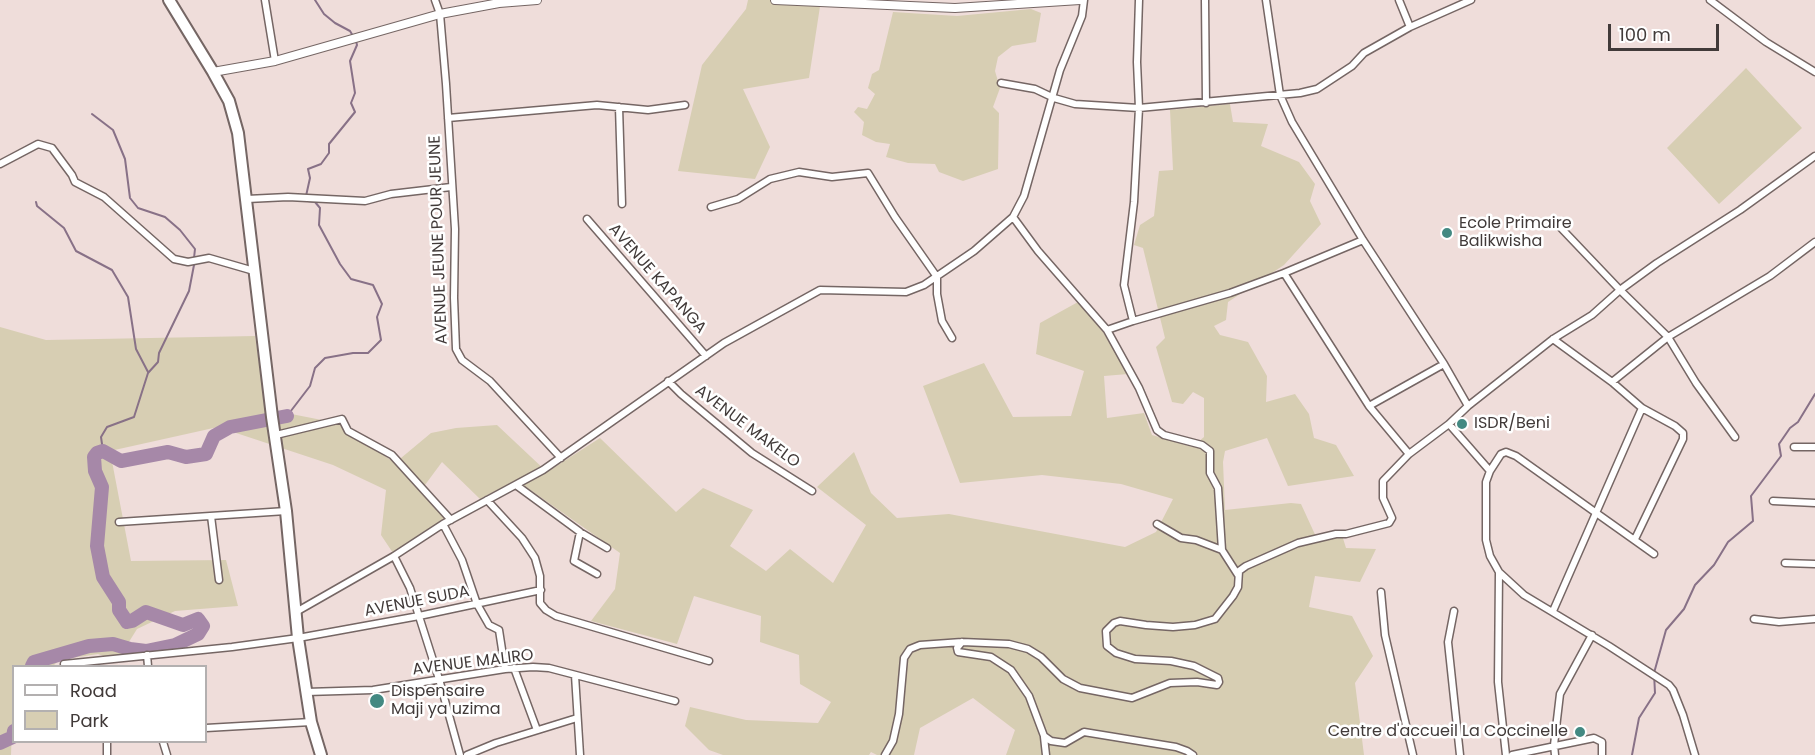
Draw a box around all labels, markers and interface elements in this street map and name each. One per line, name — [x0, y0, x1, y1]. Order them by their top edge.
scale bar — [1611, 12, 1722, 50]
text: 100 m — [1619, 22, 1671, 47]
street label: AVENUE JEUNE POUR JEUNE — [426, 135, 452, 345]
place label: Ecole Primaire Balikwisha — [1459, 214, 1572, 252]
street label: AVENUE KAPANGA — [604, 220, 710, 338]
marker: Ecole Primaire Balikwisha — [1440, 226, 1454, 240]
street label: AVENUE MAKELO — [691, 381, 803, 473]
place label: ISDR/Beni — [1474, 414, 1550, 434]
marker: ISDR/Beni — [1455, 417, 1469, 431]
street label: AVENUE SUDA — [363, 582, 471, 622]
street label: AVENUE MALIRO — [411, 646, 535, 680]
legend — [12, 665, 207, 743]
text: Road — [70, 678, 117, 703]
place label: Dispensaire Maji ya uzima — [391, 682, 501, 720]
marker: Dispensaire Maji ya uzima — [368, 692, 386, 710]
text: Park — [70, 708, 109, 733]
place label: Centre d'accueil La Coccinelle — [1328, 722, 1568, 742]
marker: Centre d'accueil La Coccinelle — [1573, 725, 1587, 739]

